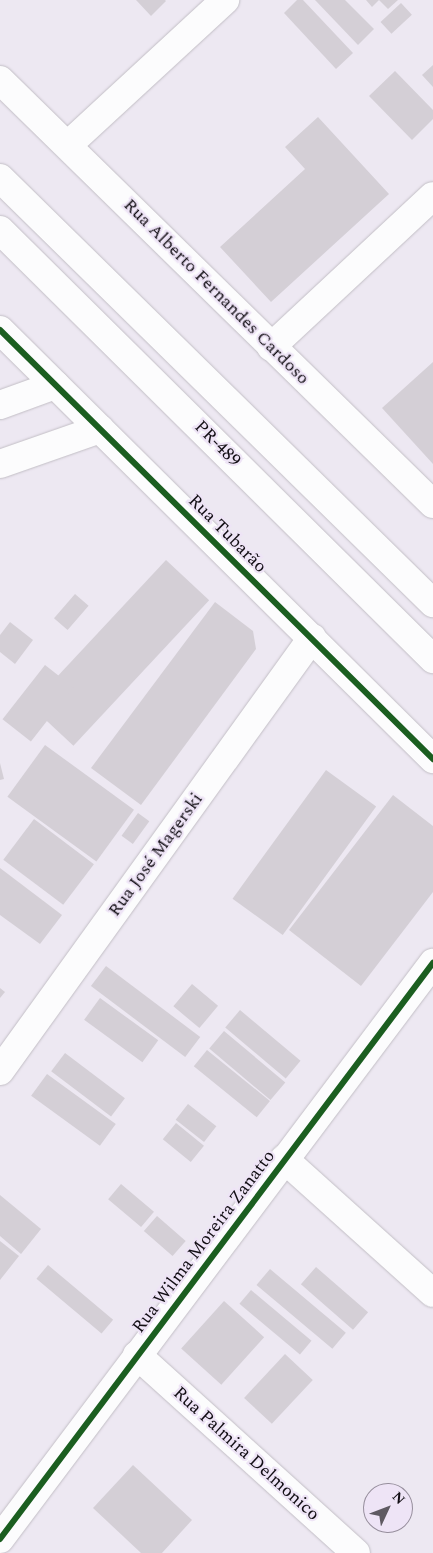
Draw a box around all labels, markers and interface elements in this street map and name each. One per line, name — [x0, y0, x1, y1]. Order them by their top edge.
street label: Rua Alberto Fernandes Cardoso — [119, 195, 313, 389]
street label: PR-489 — [189, 416, 245, 472]
street label: Rua Tubarão — [183, 490, 271, 578]
street label: Rua José Magerski — [104, 789, 208, 921]
street label: Rua Wilma Moreira Zanatto — [128, 1146, 280, 1338]
street label: Rua Palmira Delmonico — [168, 1383, 324, 1525]
north arrow — [363, 1483, 413, 1533]
text: N — [387, 1487, 410, 1509]

